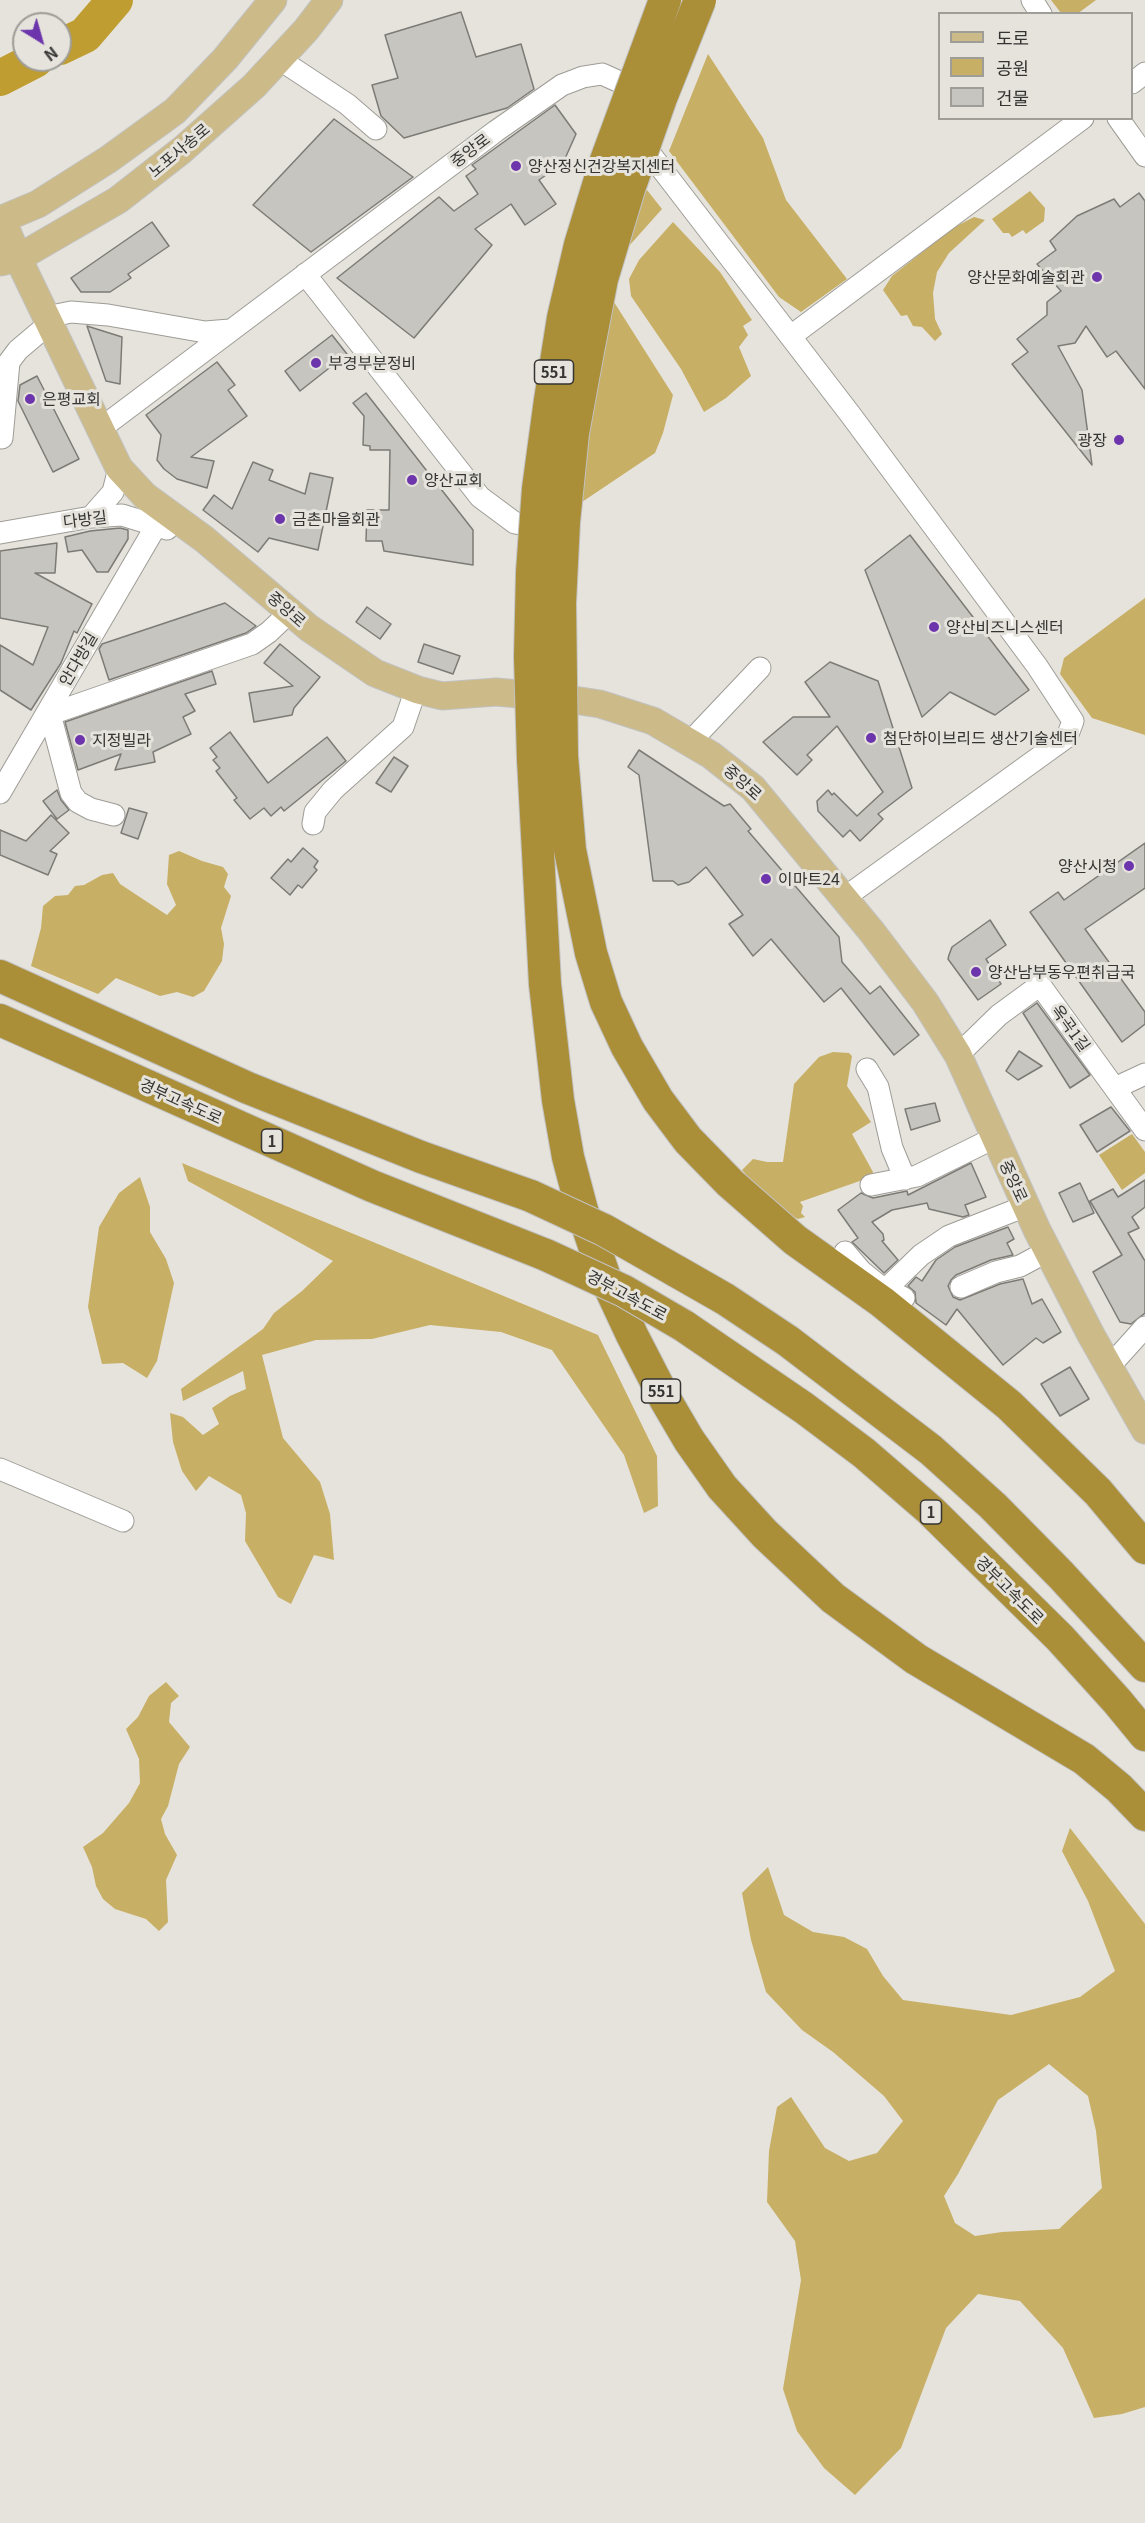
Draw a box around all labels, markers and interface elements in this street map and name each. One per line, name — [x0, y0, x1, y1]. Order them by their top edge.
north arrow — [12, 12, 72, 72]
legend — [938, 12, 1133, 120]
text: 도로 — [996, 24, 1029, 50]
text: N — [40, 42, 64, 68]
text: 공원 — [996, 54, 1029, 80]
text: 건물 — [996, 84, 1029, 110]
street label: 노포사송로 — [145, 119, 213, 181]
street label: 중앙로 — [447, 129, 493, 171]
place label: 양산정신건강복지센터 — [528, 156, 675, 176]
marker: 양산정신건강복지센터 — [509, 159, 523, 173]
place label: 양산문화예술회관 — [967, 267, 1085, 287]
marker: 양산문화예술회관 — [1090, 270, 1104, 284]
place label: 부경부분정비 — [328, 353, 416, 373]
marker: 부경부분정비 — [309, 356, 323, 370]
road number: 551 — [534, 360, 574, 384]
place label: 은평교회 — [42, 389, 101, 409]
marker: 은평교회 — [23, 392, 37, 406]
place label: 광장 — [1078, 430, 1107, 450]
marker: 광장 — [1112, 433, 1126, 447]
place label: 양산교회 — [424, 470, 483, 490]
marker: 양산교회 — [405, 473, 419, 487]
street label: 다방길 — [62, 507, 108, 531]
place label: 금촌마을회관 — [292, 509, 380, 529]
marker: 금촌마을회관 — [273, 512, 287, 526]
street label: 중앙로 — [264, 587, 310, 631]
place label: 양산비즈니스센터 — [946, 617, 1064, 637]
marker: 양산비즈니스센터 — [927, 620, 941, 634]
street label: 안다방길 — [55, 629, 101, 689]
place label: 첨단하이브리드 생산기술센터 — [883, 728, 1078, 748]
place label: 지정빌라 — [92, 730, 151, 750]
marker: 첨단하이브리드 생산기술센터 — [864, 731, 878, 745]
marker: 지정빌라 — [73, 733, 87, 747]
street label: 중앙로 — [720, 760, 766, 804]
place label: 양산시청 — [1058, 856, 1117, 876]
marker: 양산시청 — [1122, 859, 1136, 873]
place label: 이마트24 — [778, 869, 840, 889]
marker: 이마트24 — [759, 872, 773, 886]
place label: 양산남부동우편취급국 — [988, 962, 1135, 982]
marker: 양산남부동우편취급국 — [969, 965, 983, 979]
street label: 옥곡1길 — [1048, 1001, 1094, 1055]
street label: 경부고속도로 — [137, 1074, 225, 1128]
road number: 1 — [262, 1129, 282, 1153]
street label: 중앙로 — [996, 1157, 1032, 1205]
street label: 경부고속도로 — [584, 1266, 670, 1324]
road number: 551 — [642, 1379, 680, 1403]
road number: 1 — [920, 1500, 942, 1524]
street label: 경부고속도로 — [972, 1552, 1048, 1628]

